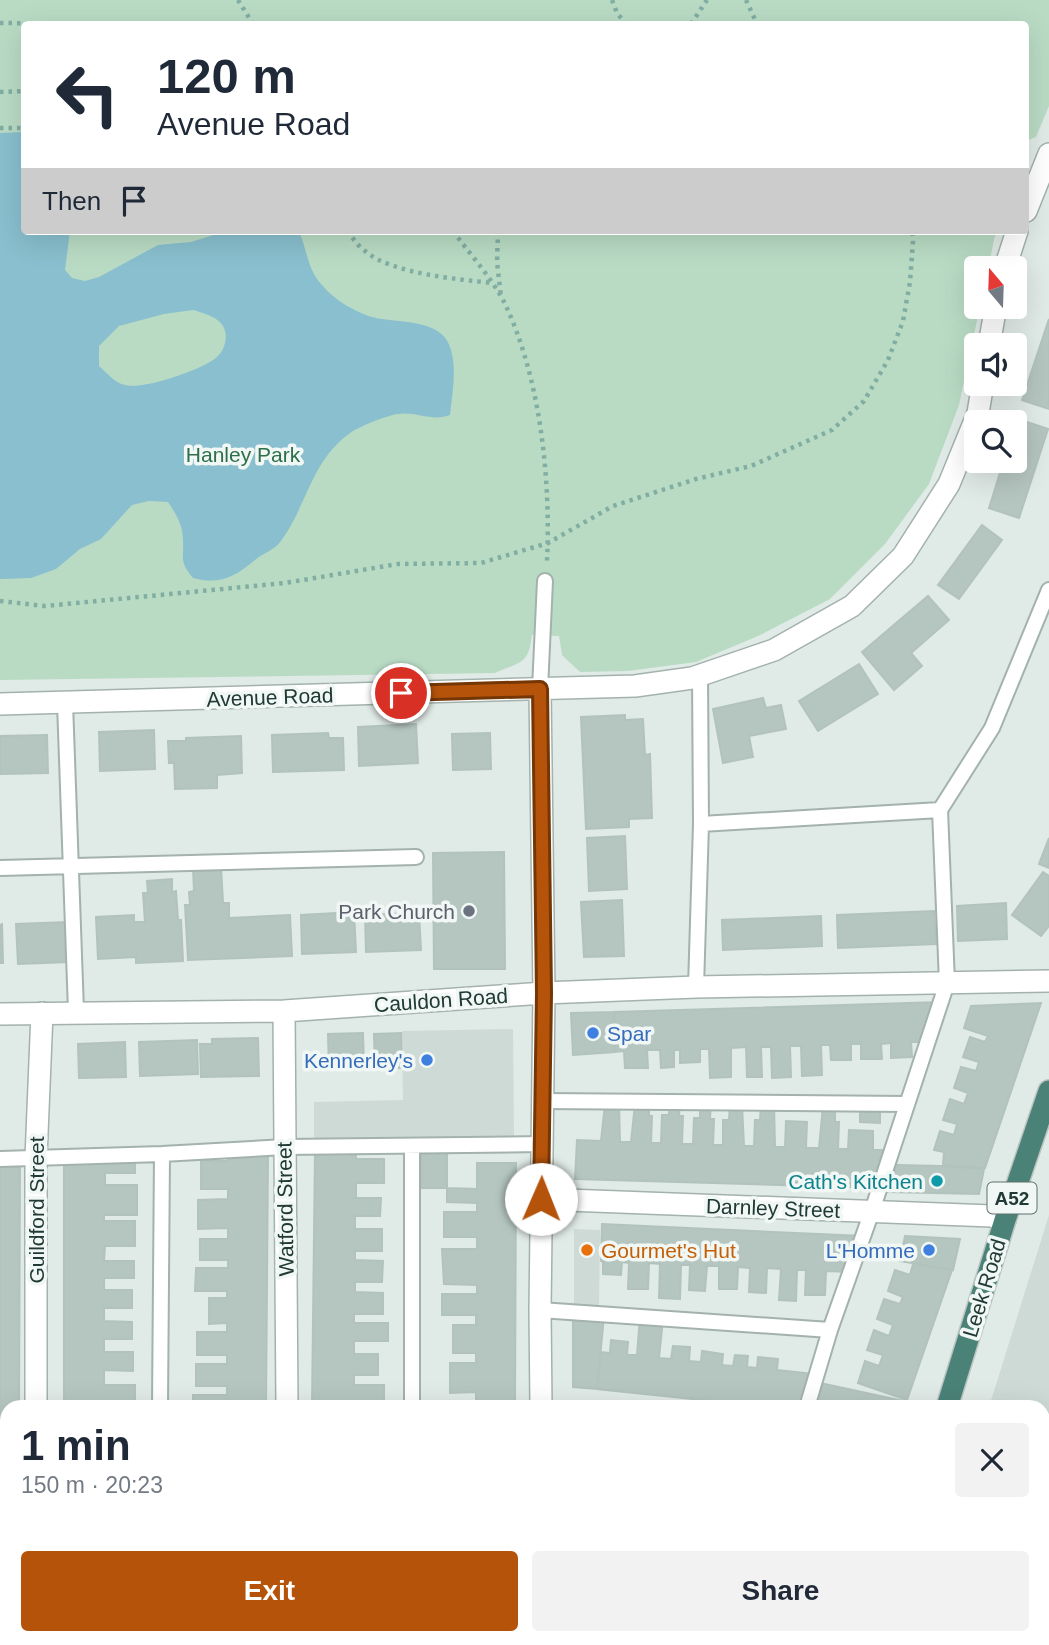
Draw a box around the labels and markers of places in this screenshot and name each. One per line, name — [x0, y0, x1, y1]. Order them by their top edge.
pin — [371, 663, 431, 723]
place label: Park Church — [338, 900, 455, 923]
marker: Park Church — [461, 903, 477, 919]
place label: Spar — [607, 1022, 651, 1045]
marker: Spar — [585, 1025, 601, 1041]
place label: Kennerley's — [304, 1049, 413, 1072]
marker: Kennerley's — [419, 1052, 435, 1068]
place label: Cath's Kitchen — [788, 1170, 923, 1193]
marker: Cath's Kitchen — [929, 1173, 945, 1189]
place label: Gourmet's Hut — [601, 1239, 736, 1262]
place label: L'Homme — [826, 1239, 915, 1262]
marker: Gourmet's Hut — [579, 1242, 595, 1258]
marker: L'Homme — [921, 1242, 937, 1258]

